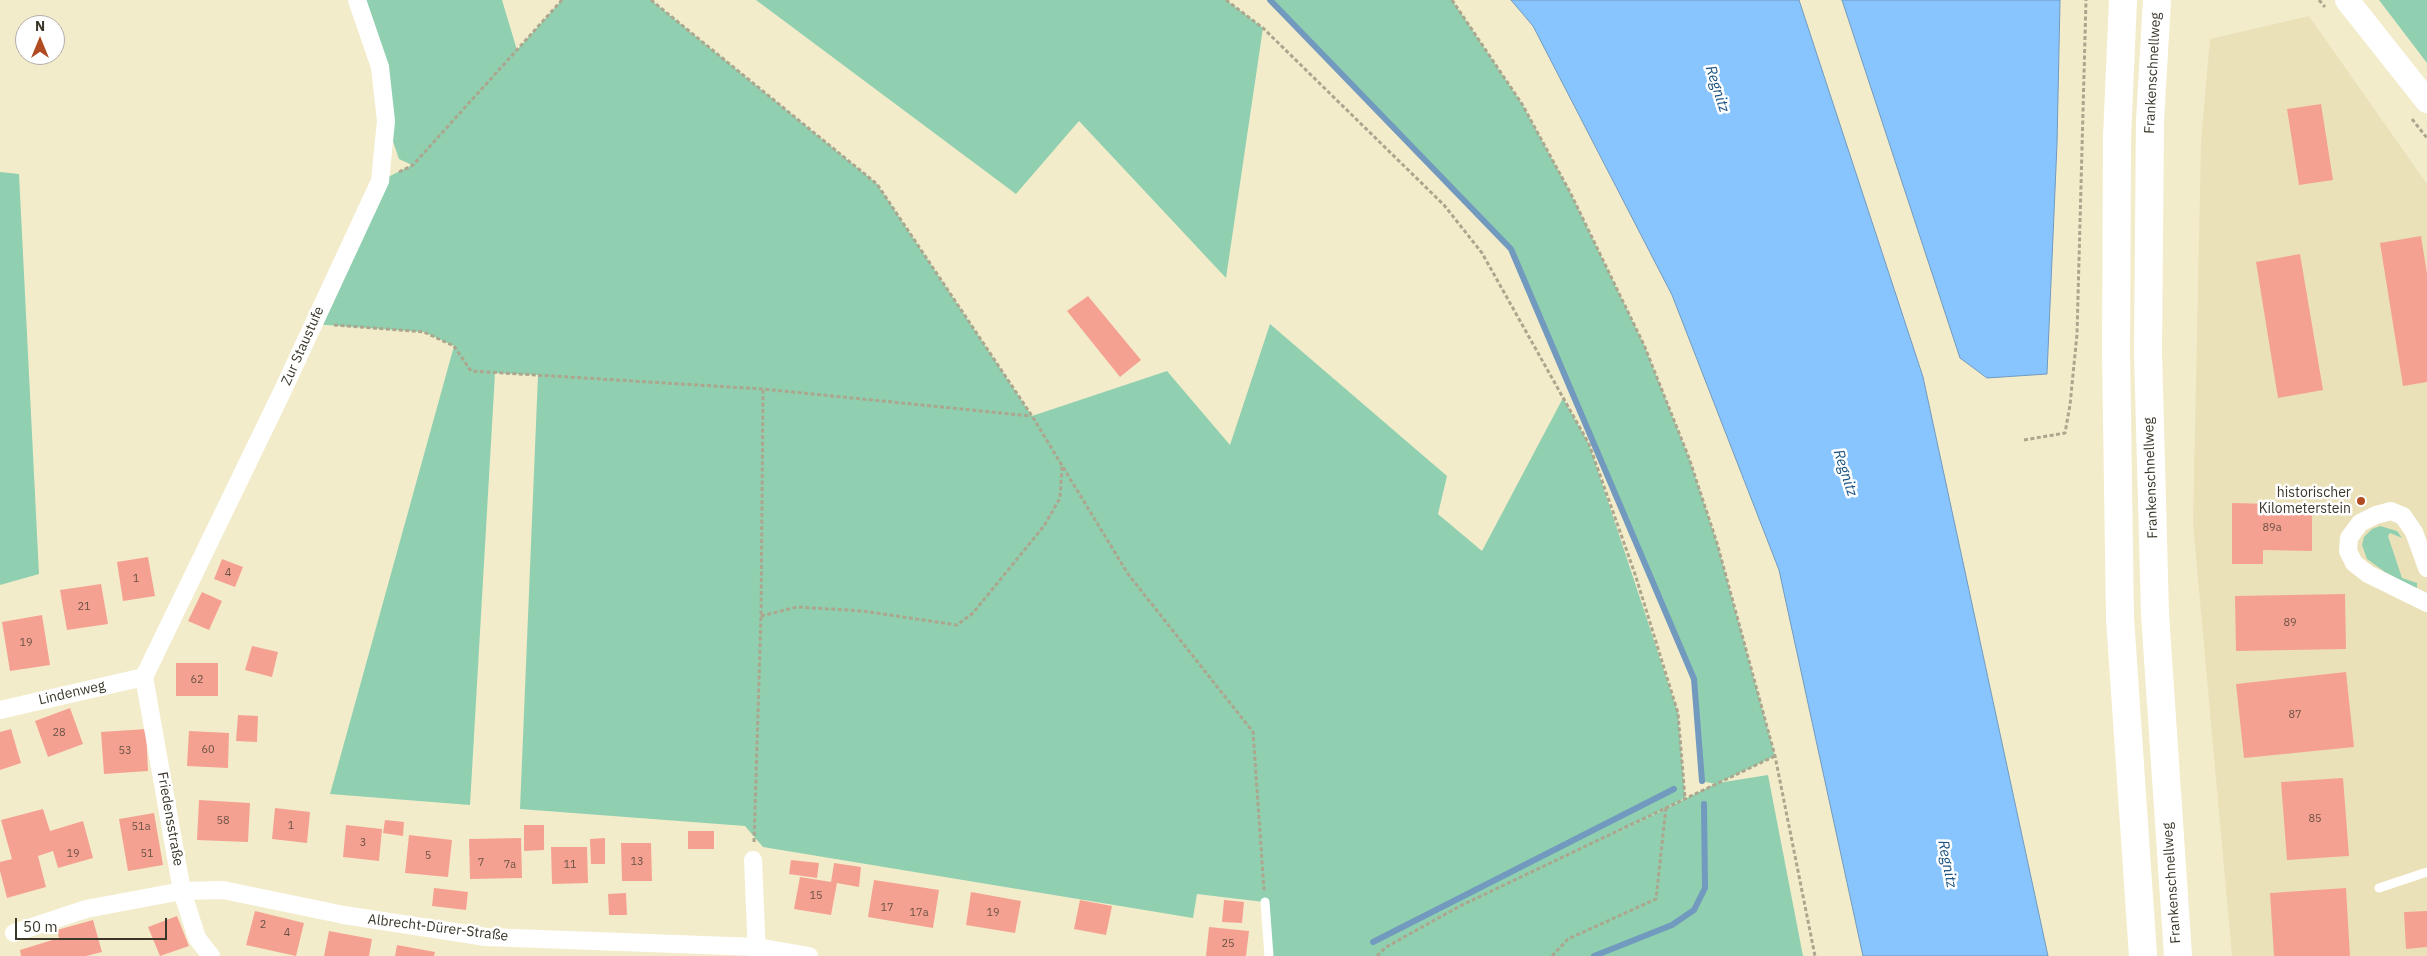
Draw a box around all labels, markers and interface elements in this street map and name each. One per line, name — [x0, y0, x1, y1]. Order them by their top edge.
street label: Frankenschnellweg — [2141, 12, 2165, 134]
north arrow — [15, 15, 65, 65]
text: N — [35, 17, 45, 35]
water label: Regnitz — [1701, 63, 1733, 115]
street label: Zur Staustufe — [278, 304, 328, 388]
street label: Frankenschnellweg — [2140, 417, 2162, 539]
water label: Regnitz — [1829, 447, 1861, 499]
place label: historischer Kilometerstein — [2259, 485, 2351, 518]
marker: historischer Kilometerstein — [2355, 495, 2367, 507]
house number: 89a — [2262, 521, 2282, 535]
house number: 4 — [225, 566, 231, 580]
house number: 1 — [133, 572, 139, 586]
house number: 21 — [77, 600, 91, 614]
house number: 89 — [2283, 616, 2297, 630]
house number: 19 — [19, 636, 33, 650]
house number: 62 — [190, 673, 204, 687]
street label: Lindenweg — [37, 677, 107, 709]
house number: 87 — [2288, 708, 2302, 722]
house number: 28 — [52, 726, 66, 740]
house number: 60 — [201, 743, 215, 757]
house number: 53 — [118, 744, 132, 758]
street label: Friedensstraße — [153, 771, 187, 867]
house number: 85 — [2308, 812, 2322, 826]
house number: 58 — [216, 814, 230, 828]
house number: 1 — [288, 819, 294, 833]
house number: 51a — [131, 820, 151, 834]
street label: Frankenschnellweg — [2159, 822, 2185, 944]
house number: 3 — [360, 836, 366, 850]
water label: Regnitz — [1934, 839, 1960, 889]
house number: 19 — [66, 847, 80, 861]
house number: 51 — [140, 847, 154, 861]
house number: 5 — [425, 849, 431, 863]
house number: 13 — [630, 855, 644, 869]
house number: 7 — [478, 856, 484, 870]
house number: 7a — [504, 858, 516, 872]
house number: 11 — [563, 858, 577, 872]
house number: 15 — [809, 889, 823, 903]
house number: 17 — [880, 901, 894, 915]
house number: 17a — [909, 906, 929, 920]
house number: 19 — [986, 906, 1000, 920]
scale bar — [18, 908, 170, 940]
street label: Albrecht-Dürer-Straße — [367, 911, 509, 945]
text: 50 m — [23, 917, 58, 936]
house number: 2 — [260, 918, 266, 932]
house number: 4 — [284, 926, 290, 940]
house number: 25 — [1221, 937, 1235, 951]

